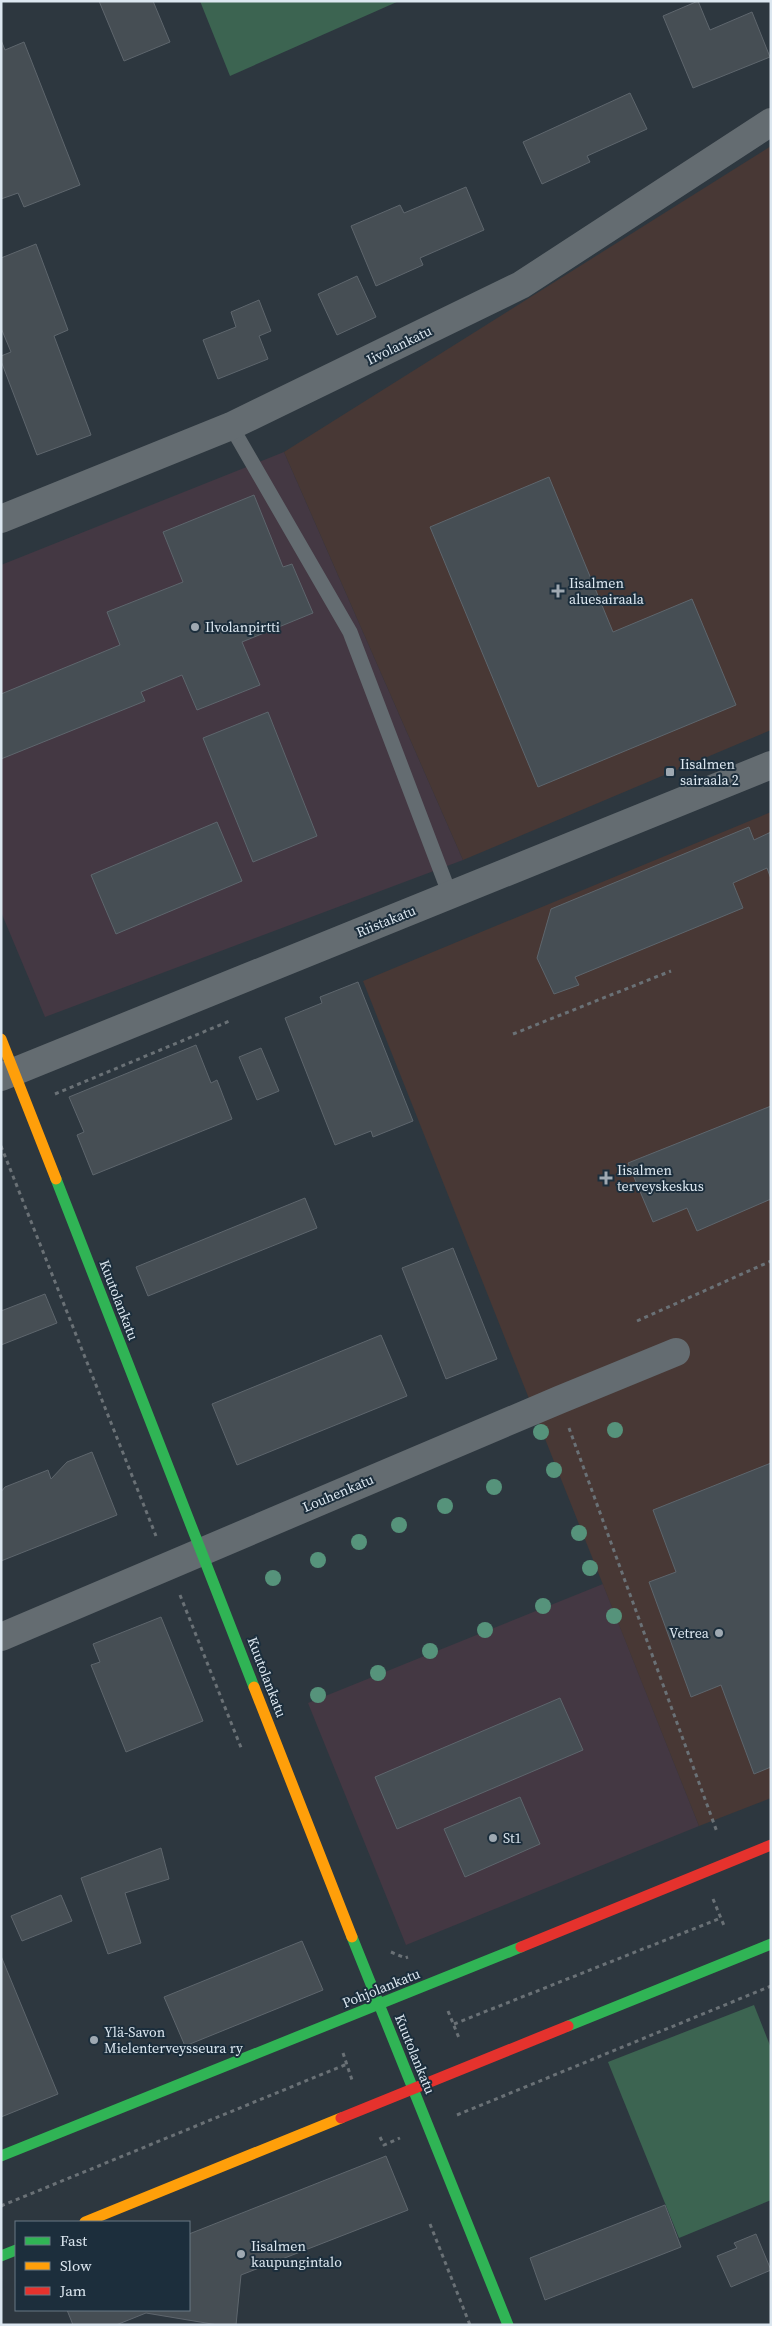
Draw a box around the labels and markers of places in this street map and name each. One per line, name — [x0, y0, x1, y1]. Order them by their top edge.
place label: Iisalmen aluesairaala — [569, 573, 645, 609]
marker: Iisalmen aluesairaala — [551, 584, 565, 598]
place label: Ilvolanpirtti — [205, 617, 280, 637]
marker: Ilvolanpirtti — [189, 621, 201, 633]
place label: Iisalmen sairaala 2 — [680, 754, 739, 790]
marker: Iisalmen sairaala 2 — [664, 766, 676, 778]
place label: Iisalmen terveyskeskus — [617, 1160, 704, 1196]
marker: Iisalmen terveyskeskus — [599, 1171, 613, 1185]
place label: Vetrea — [669, 1623, 710, 1643]
marker: Vetrea — [713, 1627, 725, 1639]
place label: St1 — [503, 1828, 522, 1848]
marker: St1 — [487, 1832, 499, 1844]
place label: Ylä-Savon Mielenterveysseura ry — [104, 2022, 244, 2058]
marker: Ylä-Savon Mielenterveysseura ry — [88, 2034, 100, 2046]
place label: Iisalmen kaupungintalo — [251, 2236, 342, 2272]
marker: Iisalmen kaupungintalo — [235, 2248, 247, 2260]

